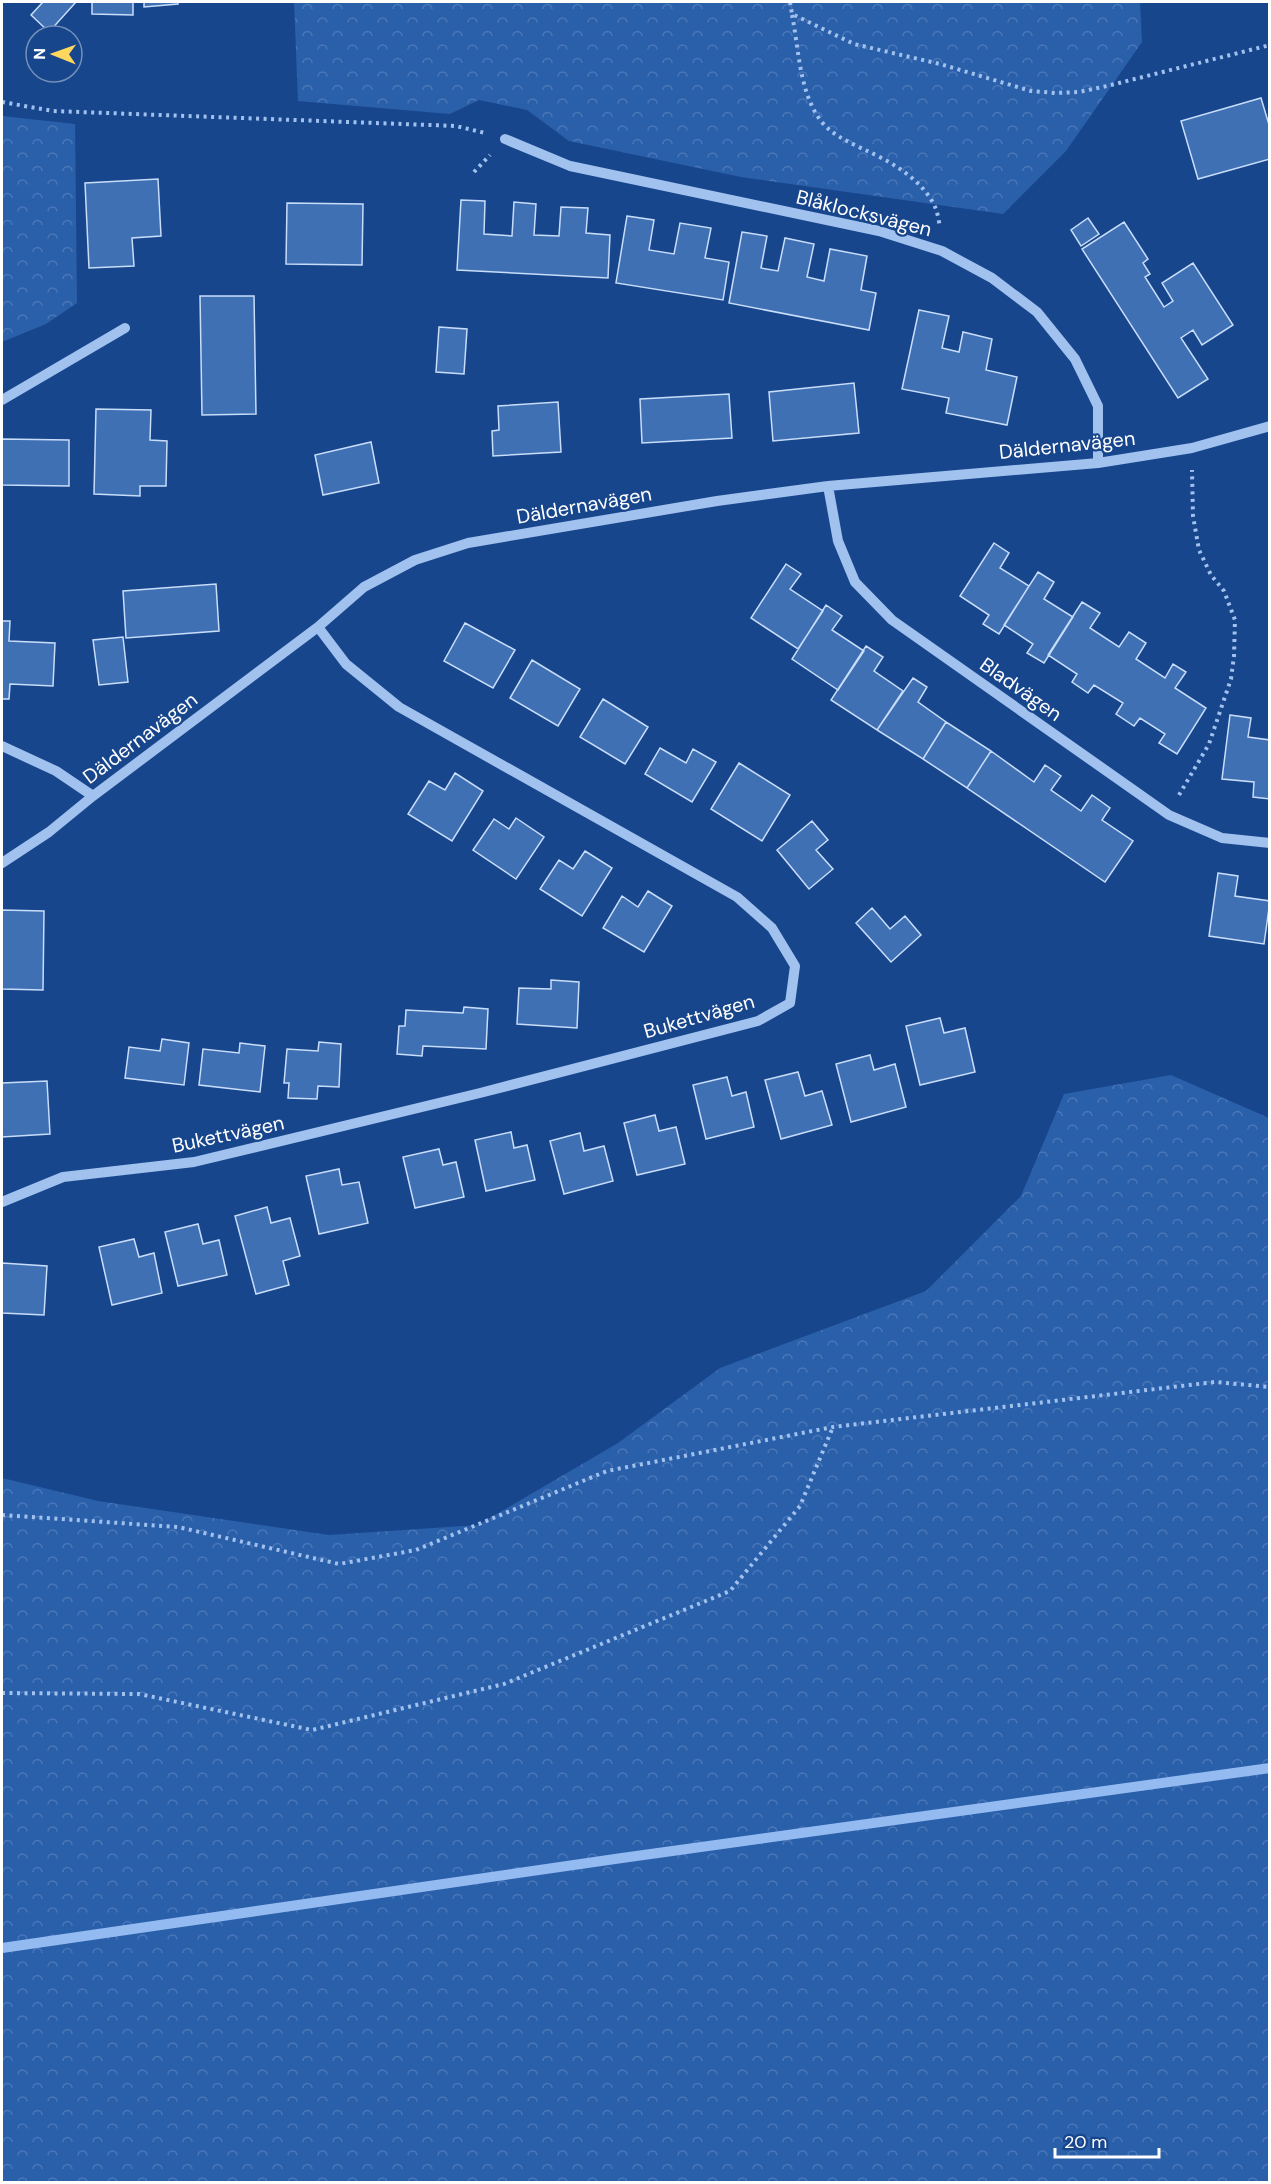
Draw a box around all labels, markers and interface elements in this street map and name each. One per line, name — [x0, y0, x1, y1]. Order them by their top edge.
north arrow — [24, 24, 84, 84]
text: N — [29, 48, 50, 60]
street label: Blåklocksvägen — [794, 184, 934, 242]
street label: Däldernavägen — [998, 425, 1136, 465]
street label: Däldernavägen — [514, 480, 654, 530]
street label: Bladvägen — [975, 651, 1067, 727]
street label: Däldernavägen — [78, 686, 202, 790]
street label: Bukettvägen — [641, 988, 757, 1044]
street label: Bukettvägen — [169, 1109, 287, 1159]
scale bar — [1055, 2121, 1158, 2159]
text: 20 m — [1064, 2130, 1107, 2154]

